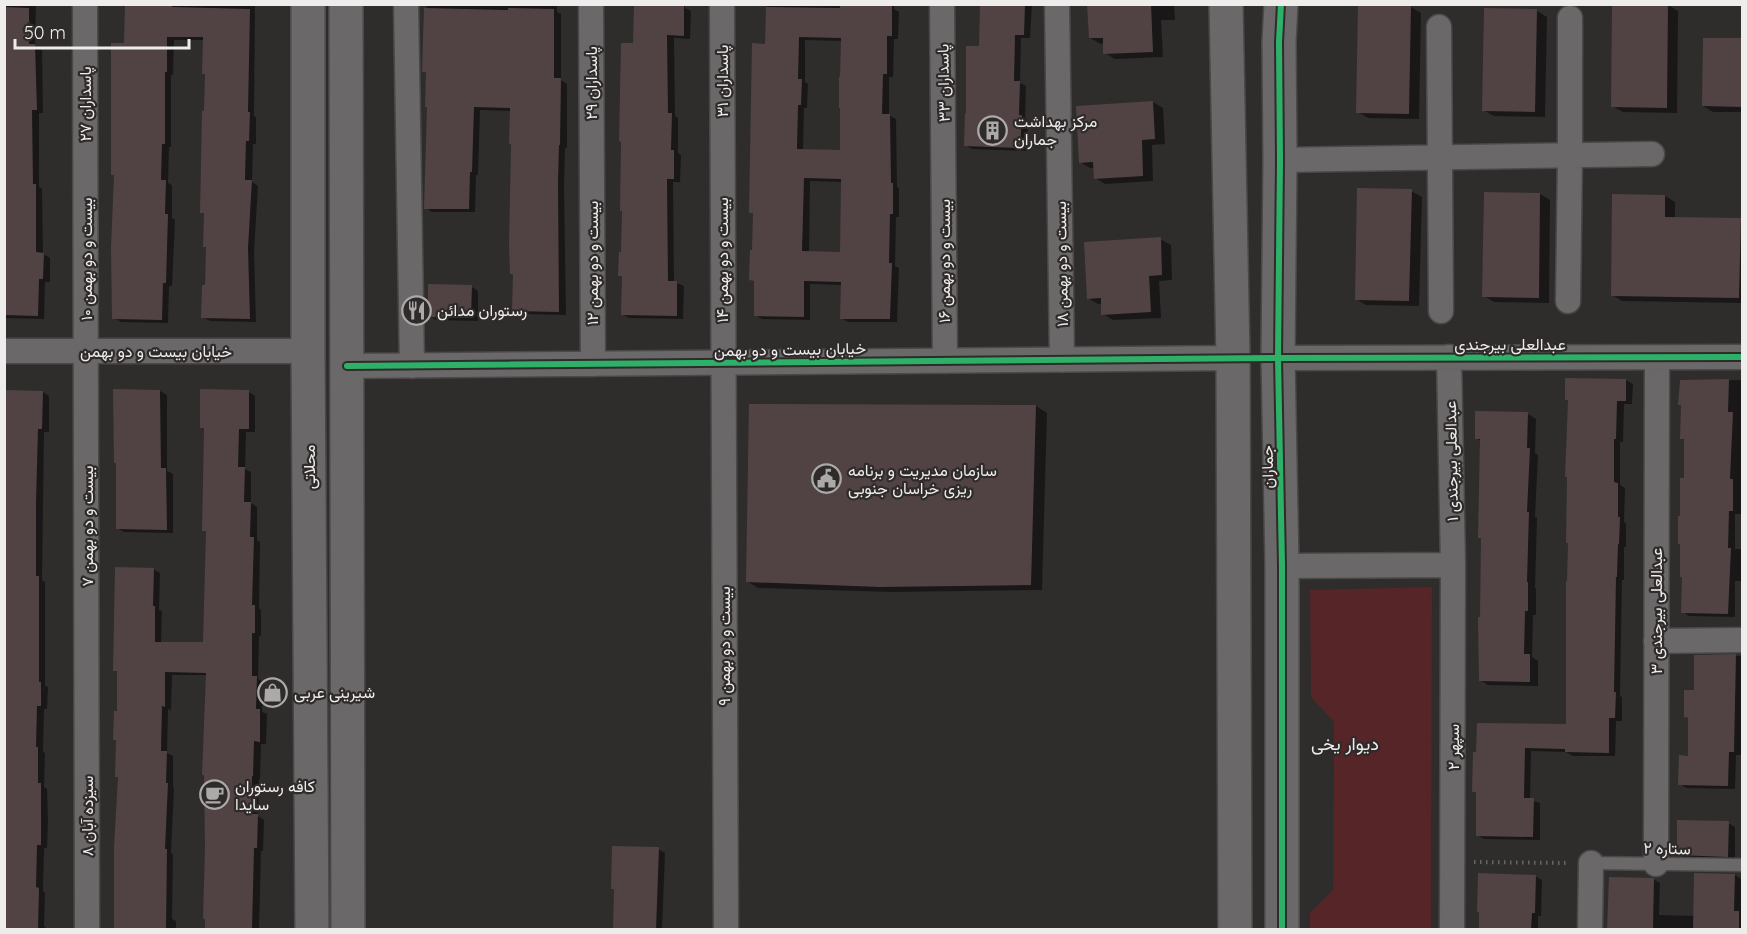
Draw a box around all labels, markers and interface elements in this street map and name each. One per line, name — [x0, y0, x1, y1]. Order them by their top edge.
scale bar — [15, 12, 189, 50]
text: 50 m — [24, 21, 66, 44]
street label: پاسداران ۳۳ — [932, 44, 956, 122]
street label: پاسداران ۳۱ — [712, 45, 734, 117]
street label: پاسداران ۲۹ — [581, 46, 603, 120]
street label: پاسداران ۲۷ — [75, 66, 97, 142]
place label: مرکز بهداشت جماران — [1014, 111, 1097, 150]
building icon: مرکز بهداشت جماران — [977, 114, 1009, 146]
street label: بیست و دو بهمن ۱۰ — [76, 197, 97, 321]
street label: بیست و دو بهمن ۱۴ — [712, 197, 733, 323]
street label: بیست و دو بهمن ۱۶ — [934, 199, 955, 323]
street label: بیست و دو بهمن ۱۲ — [582, 201, 603, 325]
street label: بیست و دو بهمن ۱۸ — [1050, 201, 1073, 327]
restaurant icon: رستوران مدائن — [400, 294, 432, 326]
place label: رستوران مدائن — [437, 300, 527, 321]
street label: عبدالعلی بیرجندی — [1454, 334, 1566, 355]
street label: خیابان بیست و دو بهمن — [714, 338, 867, 361]
street label: خیابان بیست و دو بهمن — [80, 341, 232, 362]
street label: عبدالعلی بیرجندی ۱ — [1440, 401, 1463, 521]
street label: محلاتی — [299, 445, 320, 489]
street label: جماران — [1257, 445, 1278, 489]
place label: سازمان مدیریت و برنامه ریزی خراسان جنوبی — [848, 460, 997, 499]
public building icon: سازمان مدیریت و برنامه ریزی خراسان جنوبی — [811, 463, 843, 495]
street label: بیست و دو بهمن ۷ — [77, 465, 98, 587]
street label: عبدالعلی بیرجندی ۳ — [1646, 548, 1667, 674]
street label: بیست و دو بهمن ۹ — [714, 586, 735, 706]
shop icon: شیرینی عربی — [257, 676, 289, 708]
place label: شیرینی عربی — [294, 682, 375, 703]
street label: سپهر ۲ — [1443, 724, 1465, 770]
district label: دیوار یخی — [1311, 732, 1379, 755]
street label: سیزده آبان ۸ — [77, 776, 98, 856]
place label: کافه رستوران سایدا — [235, 776, 315, 814]
cafe icon: کافه رستوران سایدا — [198, 779, 230, 811]
street label: ستاره ۲ — [1643, 838, 1691, 859]

